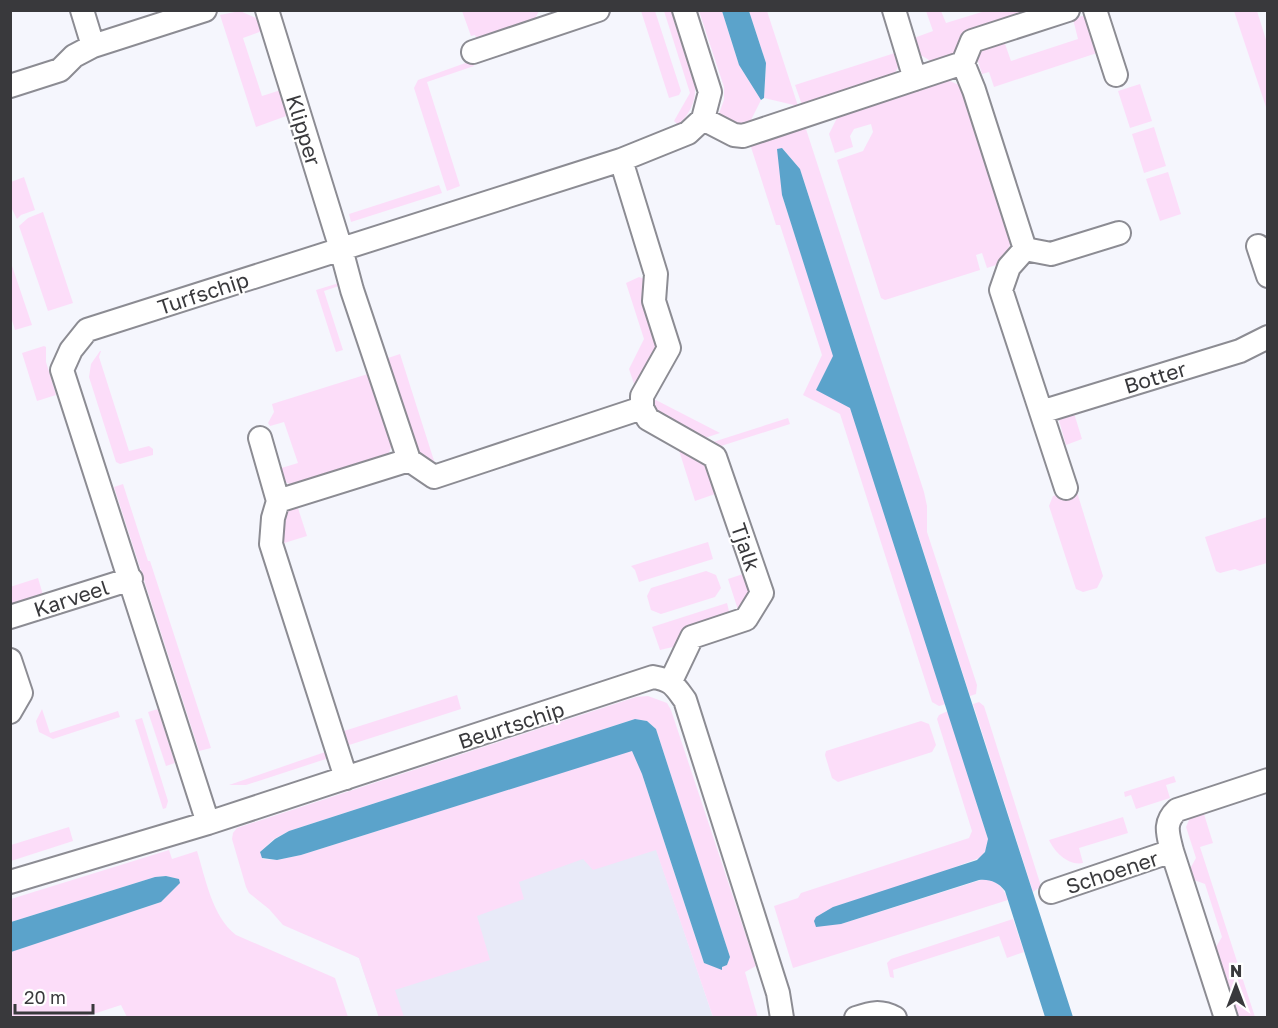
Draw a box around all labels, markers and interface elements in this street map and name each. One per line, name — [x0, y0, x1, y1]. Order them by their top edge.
street label: Klipper — [281, 91, 327, 169]
street label: Turfschip — [154, 266, 252, 320]
street label: Botter — [1121, 355, 1189, 399]
street label: Tjalk — [726, 520, 766, 575]
street label: Karveel — [30, 574, 112, 622]
street label: Beurtschip — [455, 696, 567, 754]
street label: Schoener — [1062, 845, 1162, 899]
north arrow — [1206, 956, 1266, 1016]
text: N — [1230, 961, 1242, 981]
scale bar — [15, 977, 93, 1015]
text: 20 m — [24, 986, 66, 1008]

